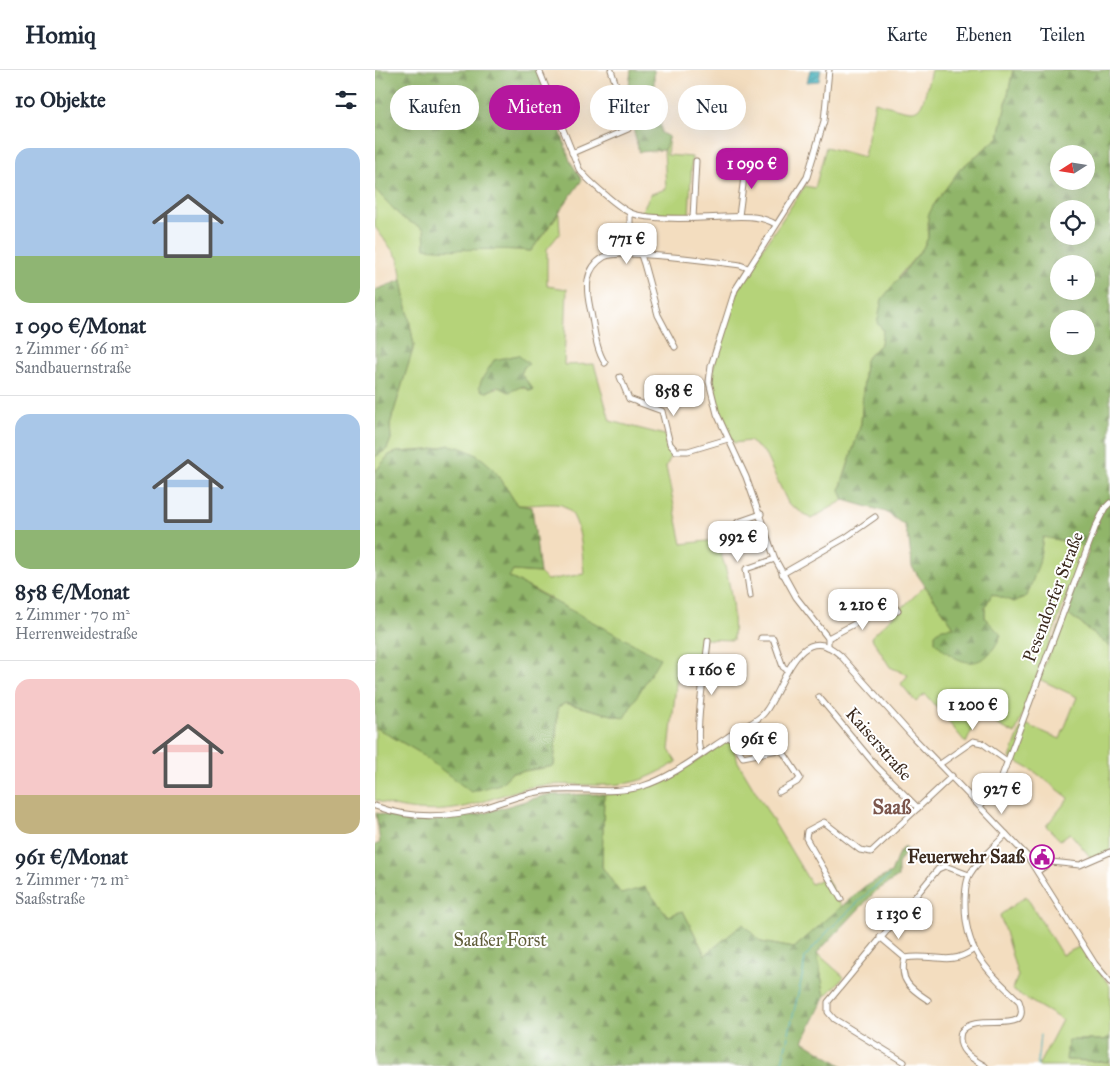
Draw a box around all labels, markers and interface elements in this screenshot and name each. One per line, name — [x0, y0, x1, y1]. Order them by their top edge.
text: Homiq — [25, 20, 96, 50]
text: Karte — [887, 24, 928, 46]
text: Ebenen — [956, 24, 1012, 46]
text: Teilen — [1040, 24, 1085, 46]
chip: Kaufen — [390, 85, 479, 130]
chip: Mieten — [489, 85, 580, 130]
chip: Filter — [590, 85, 668, 130]
chip: Neu — [678, 85, 746, 130]
icon: filters — [332, 86, 360, 114]
text: 10 Objekte — [15, 87, 106, 113]
north arrow — [1050, 145, 1095, 190]
map controls — [1050, 145, 1095, 355]
pin: 1 090 € — [706, 148, 798, 190]
text: 1 090 € — [727, 154, 777, 173]
icon: home — [143, 181, 233, 271]
button: locate — [1050, 200, 1095, 245]
pin: 771 € — [592, 222, 662, 265]
text: 771 € — [609, 229, 645, 248]
button: + — [1050, 255, 1095, 300]
button: − — [1050, 310, 1095, 355]
text: 1 090 €/Monat — [15, 313, 146, 339]
text: 2 Zimmer · 66 m² — [15, 339, 129, 358]
text: Sandbauernstraße — [15, 358, 131, 377]
pin: 858 € — [639, 374, 709, 417]
text: 858 € — [655, 381, 693, 400]
icon: home — [143, 446, 233, 536]
pin: 992 € — [703, 520, 773, 563]
text: 992 € — [719, 527, 757, 546]
street label: Pesendorfer Straße — [1018, 529, 1088, 665]
text: 858 €/Monat — [15, 579, 130, 605]
pin: 2 210 € — [817, 588, 909, 631]
text: 2 210 € — [839, 595, 887, 614]
text: 2 Zimmer · 70 m² — [15, 605, 130, 624]
text: Herrenweidestraße — [15, 624, 138, 643]
pin: 1 160 € — [666, 654, 758, 696]
text: 1 160 € — [689, 660, 735, 679]
pin: 1 200 € — [927, 688, 1019, 731]
text: 1 200 € — [948, 695, 998, 714]
street label: Kaiserstraße — [841, 703, 917, 785]
icon: home — [143, 711, 233, 801]
pin: 961 € — [724, 722, 794, 765]
text: 961 € — [741, 729, 777, 748]
pin: 927 € — [967, 772, 1037, 815]
text: 927 € — [983, 779, 1021, 798]
district label: Saaß — [873, 795, 912, 819]
text: 961 €/Monat — [15, 844, 128, 870]
public building icon: Feuerwehr Saaß — [1029, 844, 1055, 870]
place label: Feuerwehr Saaß — [908, 846, 1026, 868]
text: 2 Zimmer · 72 m² — [15, 870, 129, 889]
text: Saaßstraße — [15, 889, 85, 908]
pin: 1 130 € — [853, 898, 945, 940]
text: 1 130 € — [877, 904, 921, 923]
park label: Saaßer Forst — [453, 929, 547, 951]

